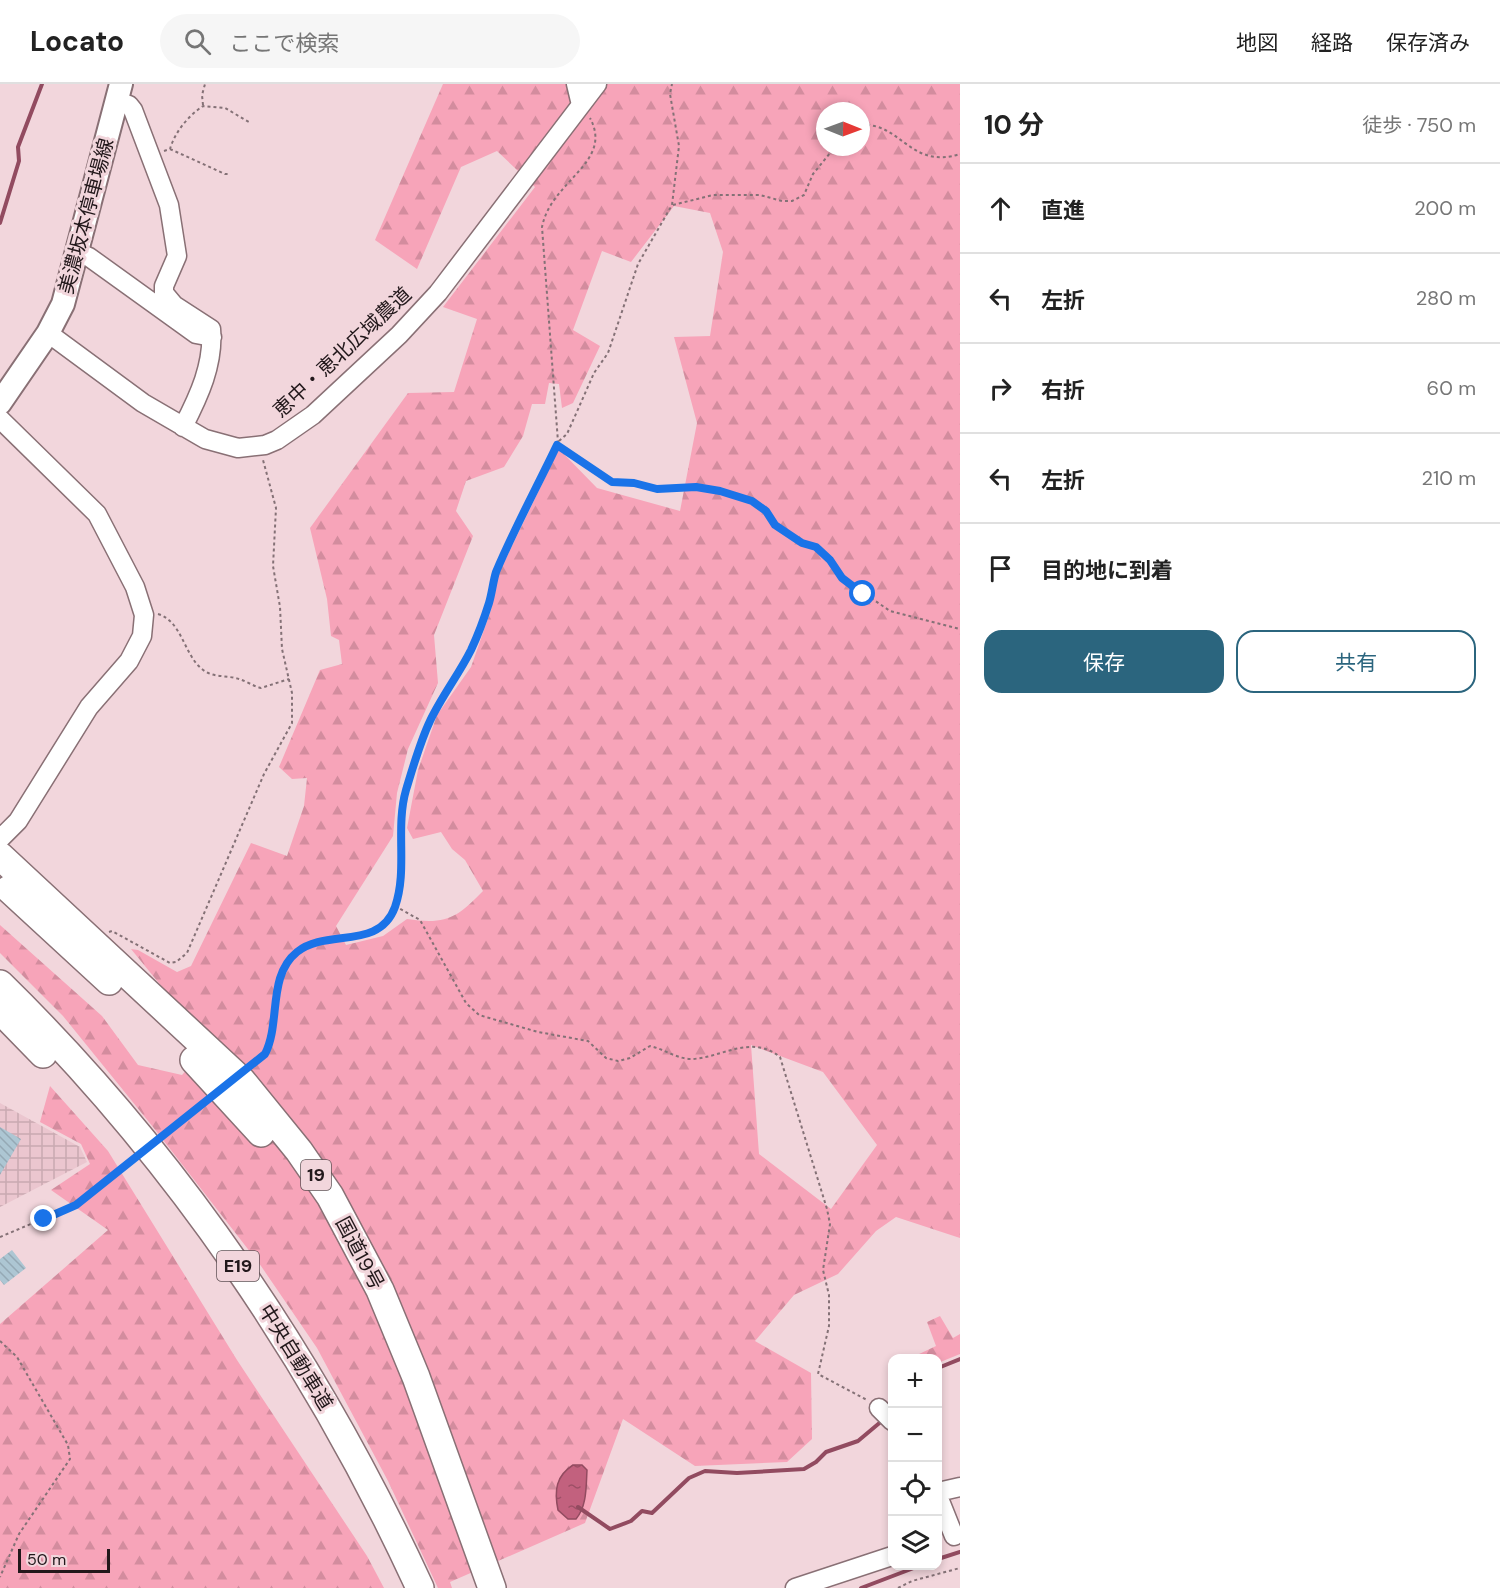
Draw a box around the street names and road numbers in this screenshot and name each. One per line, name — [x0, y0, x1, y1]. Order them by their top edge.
street label: 美濃坂本停車場線 — [53, 135, 119, 297]
street label: 恵中・恵北広域農道 — [267, 281, 417, 423]
road number: 19 — [301, 1160, 331, 1190]
street label: 国道19号 — [330, 1212, 390, 1294]
road number: E19 — [217, 1251, 259, 1281]
street label: 中央自動車道 — [253, 1299, 339, 1415]

